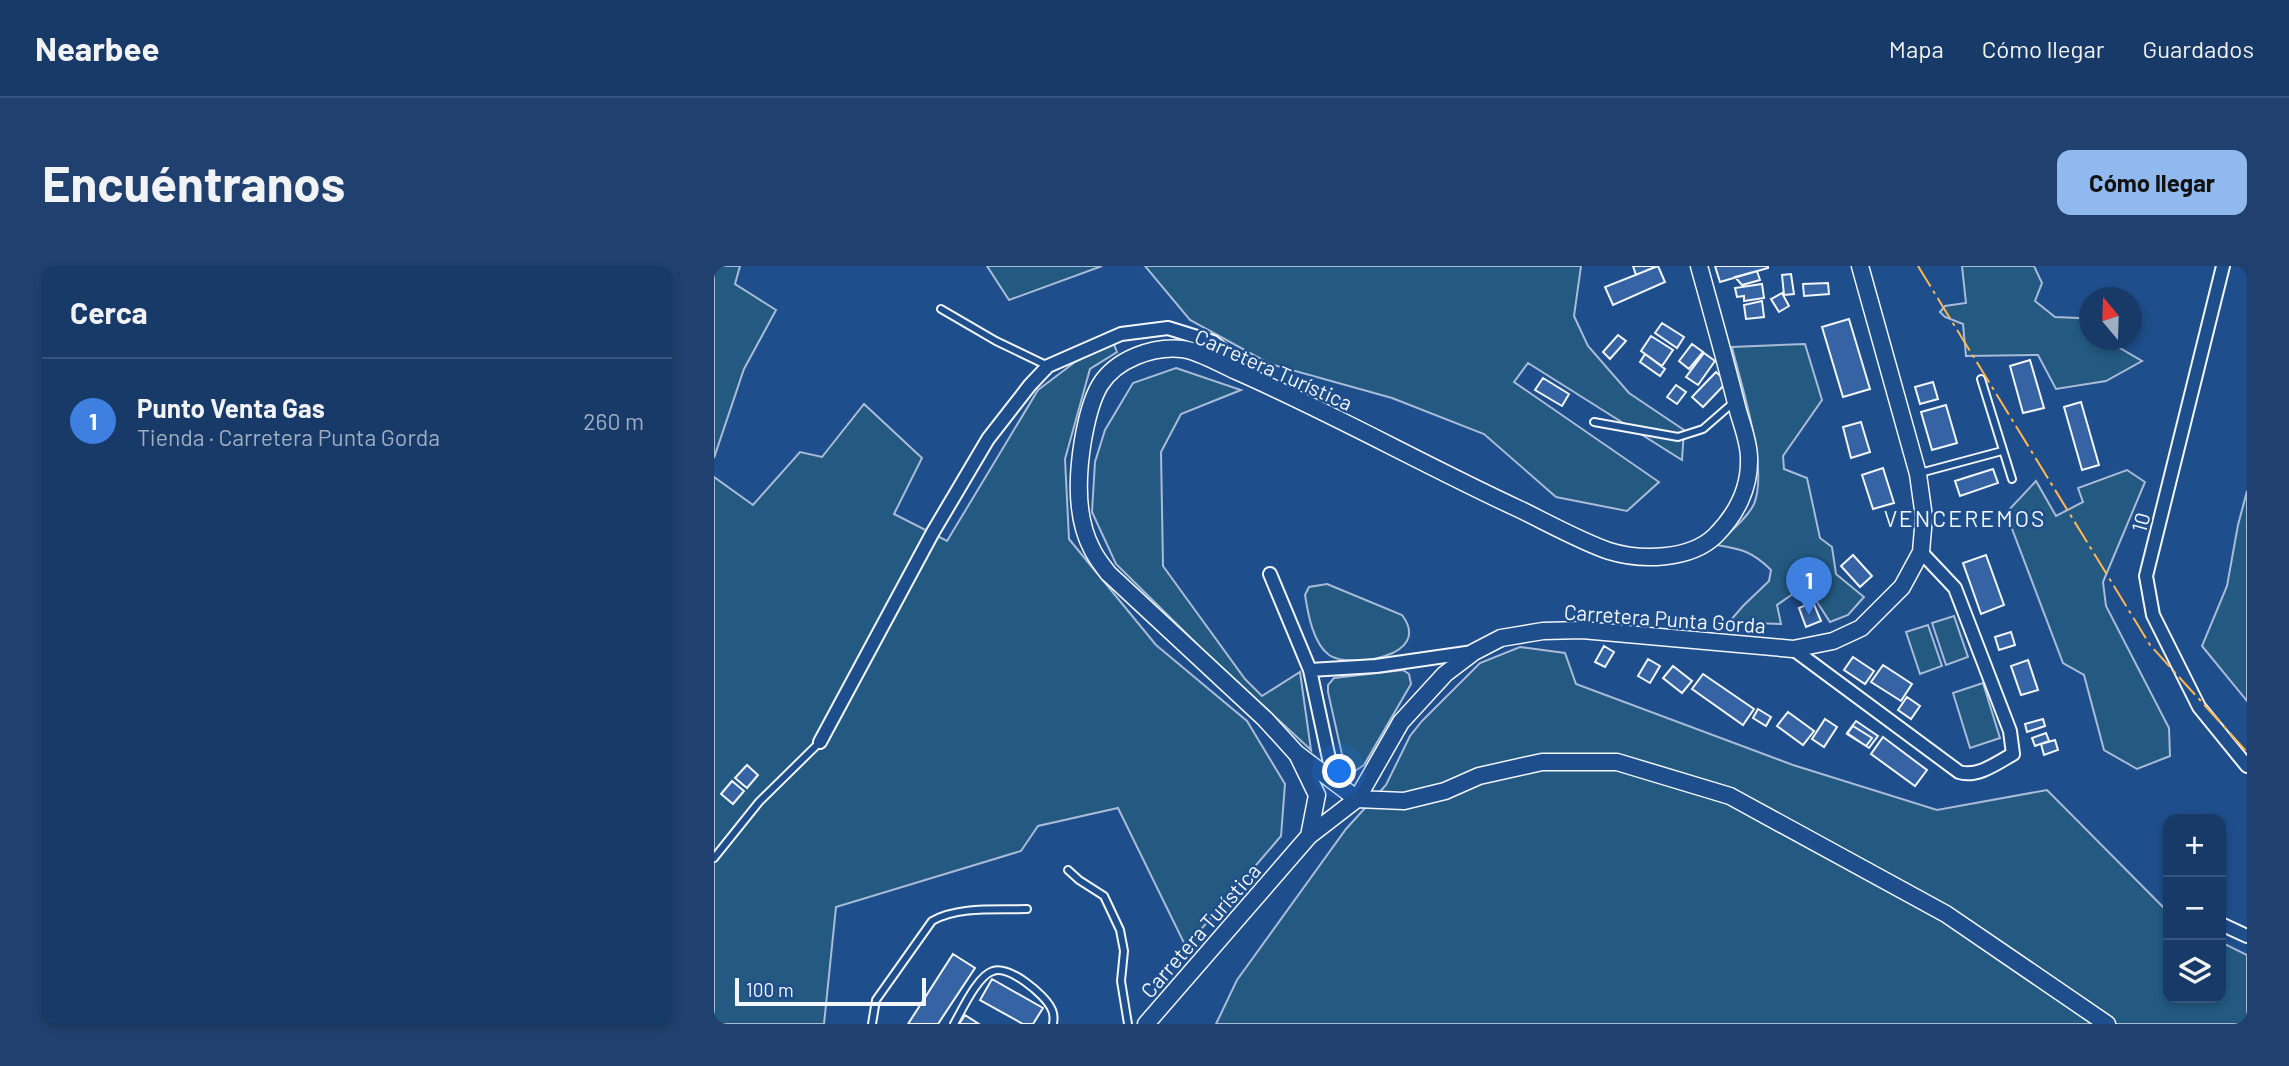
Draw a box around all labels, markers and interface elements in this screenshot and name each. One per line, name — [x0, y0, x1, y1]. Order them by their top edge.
text: Nearbee — [35, 28, 159, 68]
text: Mapa — [1889, 34, 1944, 63]
text: Cómo llegar — [1982, 34, 2104, 63]
text: Guardados — [2142, 34, 2254, 63]
button: Cómo llegar — [2057, 150, 2247, 215]
text: Encuéntranos — [42, 153, 345, 212]
north arrow — [2079, 287, 2142, 350]
text: Cerca — [70, 294, 148, 330]
street label: Carretera Turística — [1191, 323, 1357, 415]
text: Punto Venta Gas — [137, 392, 325, 423]
text: 1 — [89, 407, 97, 435]
text: 260 m — [583, 407, 644, 435]
text: Tienda · Carretera Punta Gorda — [137, 423, 440, 451]
district label: VENCEREMOS — [1884, 504, 2046, 532]
street label: 10 — [2125, 509, 2155, 535]
pin: 1 — [1786, 557, 1832, 615]
street label: Carretera Punta Gorda — [1563, 598, 1767, 638]
your location — [1322, 754, 1356, 788]
map controls — [2163, 814, 2226, 1003]
button: + — [2163, 814, 2226, 877]
street label: Carretera Turística — [1135, 858, 1265, 1002]
button: − — [2163, 877, 2226, 940]
button: layers — [2163, 940, 2226, 1003]
scale bar — [735, 975, 926, 1007]
text: 100 m — [746, 978, 794, 1001]

